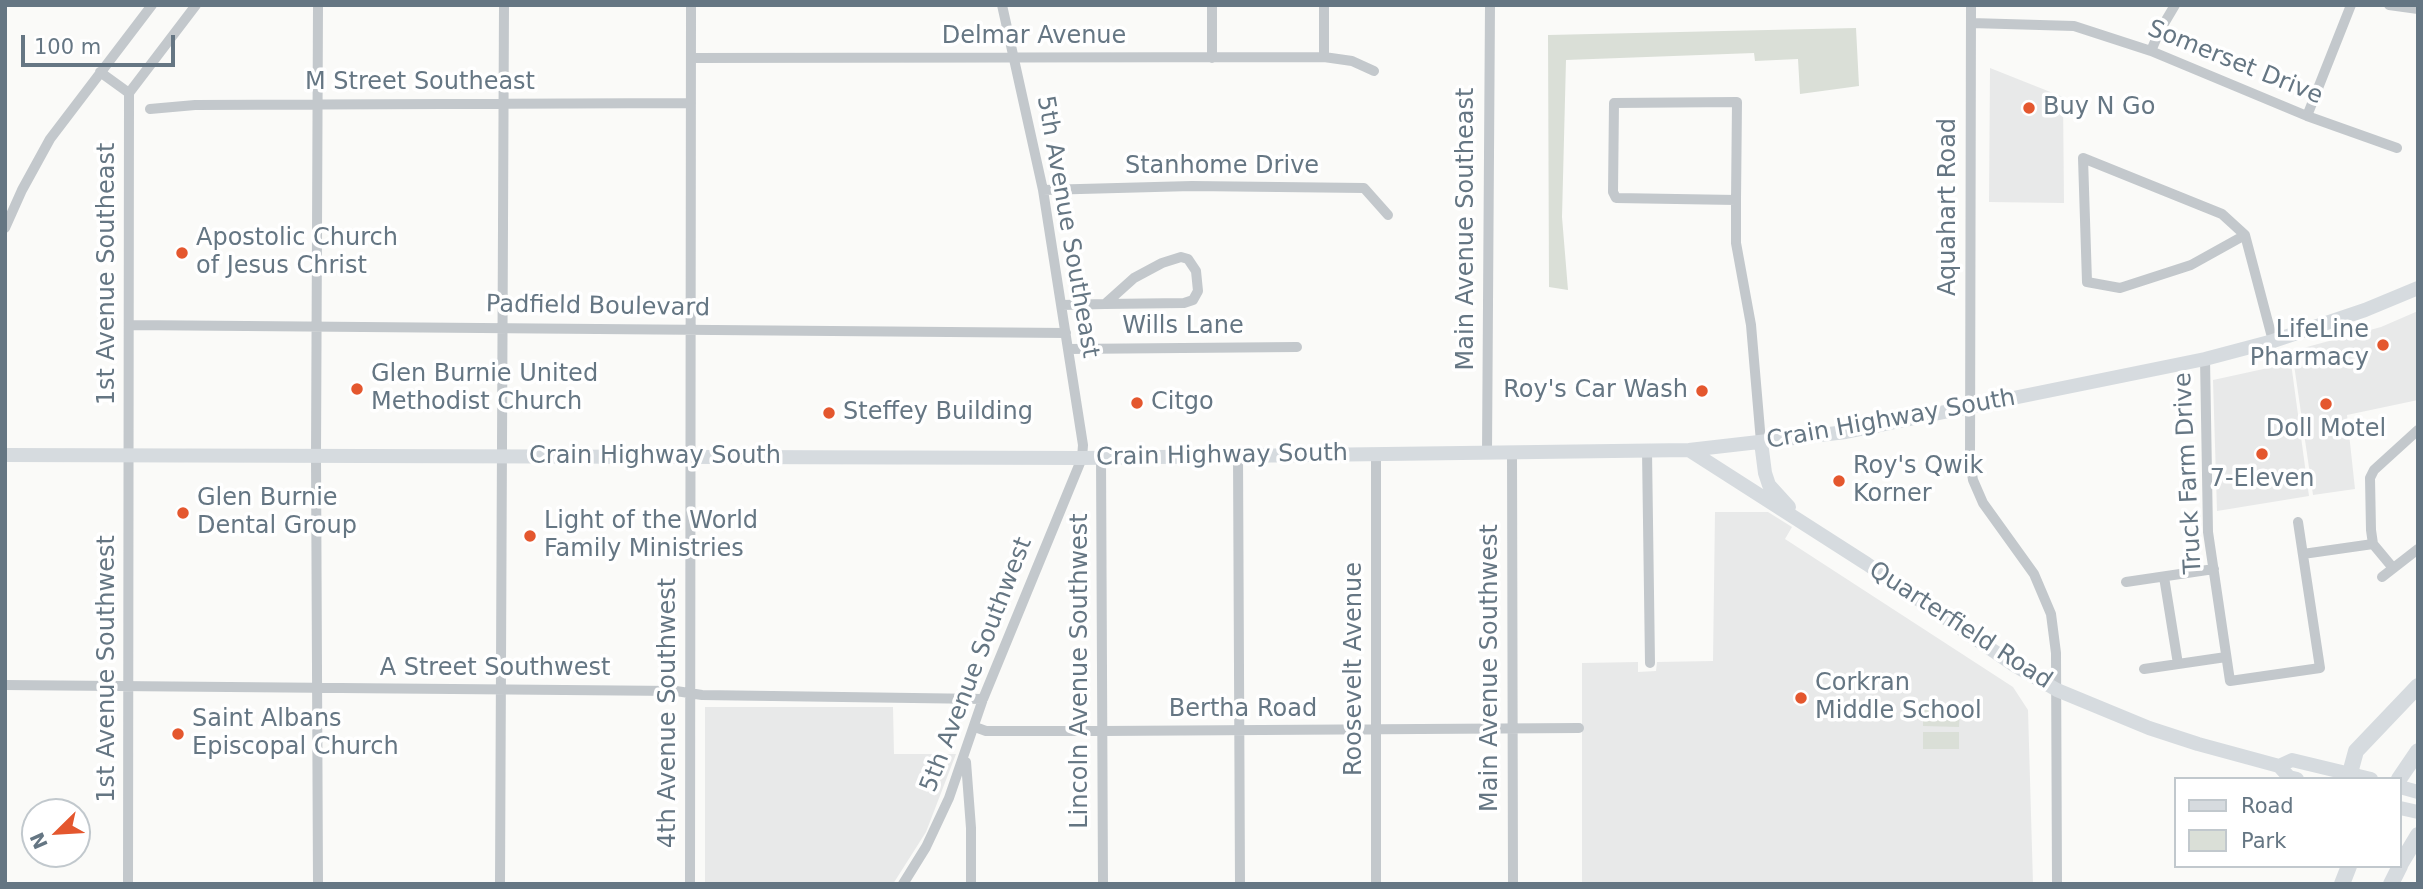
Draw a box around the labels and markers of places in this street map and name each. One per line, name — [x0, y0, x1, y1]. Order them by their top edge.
place label: Buy N Go — [2043, 94, 2155, 122]
marker: Buy N Go — [2021, 100, 2037, 116]
place label: Apostolic Church of Jesus Christ — [196, 225, 398, 281]
marker: Apostolic Church of Jesus Christ — [174, 245, 190, 261]
place label: LifeLine Pharmacy — [2250, 317, 2369, 373]
marker: LifeLine Pharmacy — [2375, 337, 2391, 353]
place label: Glen Burnie United Methodist Church — [371, 361, 598, 417]
place label: Roy's Car Wash — [1503, 377, 1688, 405]
marker: Glen Burnie United Methodist Church — [349, 381, 365, 397]
marker: Roy's Car Wash — [1694, 383, 1710, 399]
place label: Citgo — [1151, 389, 1214, 417]
marker: Citgo — [1129, 395, 1145, 411]
marker: Doll Motel — [2318, 396, 2334, 412]
place label: Steffey Building — [843, 399, 1033, 427]
marker: Steffey Building — [821, 405, 837, 421]
place label: Doll Motel — [2266, 416, 2386, 444]
marker: 7-Eleven — [2254, 446, 2270, 462]
place label: Roy's Qwik Korner — [1853, 453, 1983, 509]
place label: 7-Eleven — [2210, 466, 2314, 494]
marker: Roy's Qwik Korner — [1831, 473, 1847, 489]
place label: Glen Burnie Dental Group — [197, 485, 357, 541]
marker: Glen Burnie Dental Group — [175, 505, 191, 521]
place label: Light of the World Family Ministries — [544, 508, 758, 564]
marker: Light of the World Family Ministries — [522, 528, 538, 544]
place label: Corkran Middle School — [1815, 670, 1982, 726]
marker: Corkran Middle School — [1793, 690, 1809, 706]
place label: Saint Albans Episcopal Church — [192, 706, 399, 762]
marker: Saint Albans Episcopal Church — [170, 726, 186, 742]

